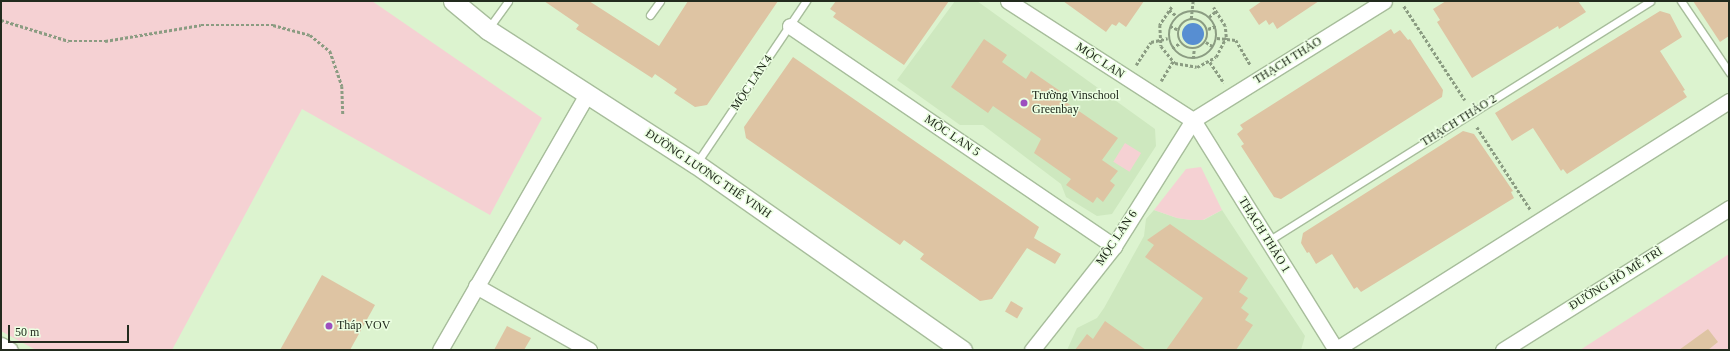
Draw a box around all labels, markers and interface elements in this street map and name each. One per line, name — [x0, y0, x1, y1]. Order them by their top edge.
street label: THẠCH THẢO — [1251, 34, 1325, 88]
street label: MỘC LAN — [1073, 40, 1127, 82]
street label: MỘC LAN 4 — [728, 52, 776, 114]
place label: Trường Vinschool Greenbay — [1032, 89, 1119, 117]
street label: THẠCH THẢO 2 — [1418, 92, 1500, 150]
marker: Trường Vinschool Greenbay — [1019, 98, 1029, 108]
street label: MỘC LAN 5 — [921, 112, 983, 160]
street label: ĐƯỜNG LƯƠNG THẾ VINH — [642, 126, 774, 222]
street label: THẠCH THẢO 1 — [1235, 194, 1293, 276]
street label: MỘC LAN 6 — [1093, 207, 1141, 269]
street label: ĐƯỜNG HỒ MỄ TRÌ — [1567, 244, 1665, 314]
scale bar — [10, 317, 131, 343]
place label: Tháp VOV — [337, 319, 391, 333]
marker: Tháp VOV — [324, 321, 334, 331]
text: 50 m — [15, 325, 39, 339]

